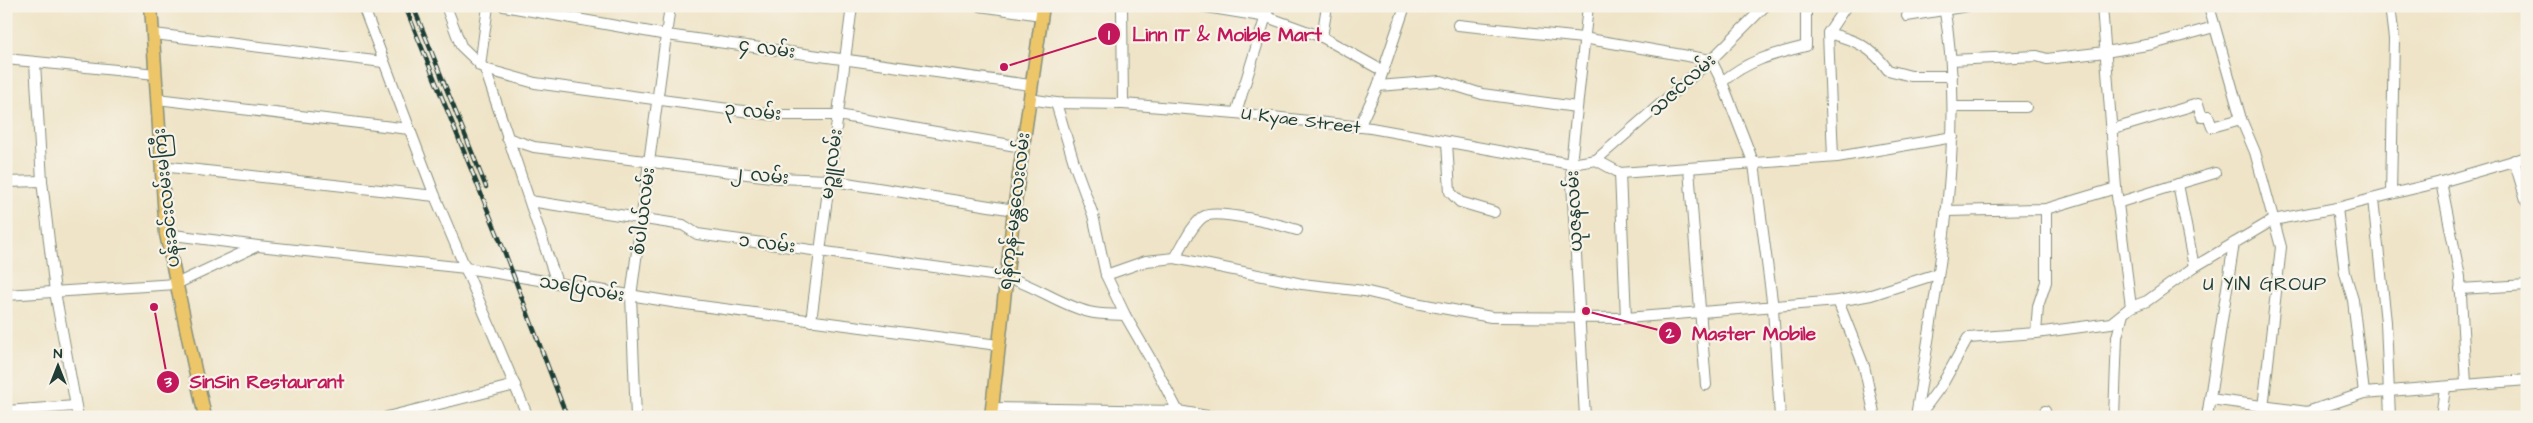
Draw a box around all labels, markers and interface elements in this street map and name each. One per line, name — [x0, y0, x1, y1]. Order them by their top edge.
callout: Linn IT & Moible Mart — [1097, 17, 1332, 51]
text: Linn IT & Moible Mart — [1132, 22, 1322, 49]
text: 1 — [1108, 25, 1110, 46]
street label: ၄ လမ်း — [737, 31, 797, 67]
street label: သဇင်လမ်း — [1642, 48, 1722, 122]
street label: ၃ လမ်း — [723, 95, 783, 129]
street label: U Kyae Street — [1240, 101, 1363, 141]
street label: ပန်းခင်းလမ်းမကြီး — [145, 127, 188, 269]
street label: မဉ္ဇူလမ်း — [813, 127, 851, 201]
street label: ရန်ကုန်-မန္တလေးလမ်း — [991, 131, 1039, 292]
street label: ၂ လမ်း — [730, 159, 790, 193]
street label: စံပါယ်လမ်း — [625, 166, 661, 256]
street label: ယုဇနလမ်း — [1559, 170, 1591, 252]
street label: ၁ လမ်း — [737, 227, 797, 259]
street label: သပြေလမ်း — [537, 268, 627, 310]
district label: U YIN GROUP — [2203, 271, 2327, 298]
callout: Master Mobile — [1657, 316, 1827, 350]
text: Master Mobile — [1692, 321, 1817, 348]
text: 2 — [1665, 323, 1675, 344]
north arrow — [32, 340, 82, 390]
text: N — [54, 344, 63, 364]
callout: SinSin Restaurant — [155, 365, 355, 399]
text: SinSin Restaurant — [189, 369, 345, 396]
text: 3 — [163, 372, 172, 393]

